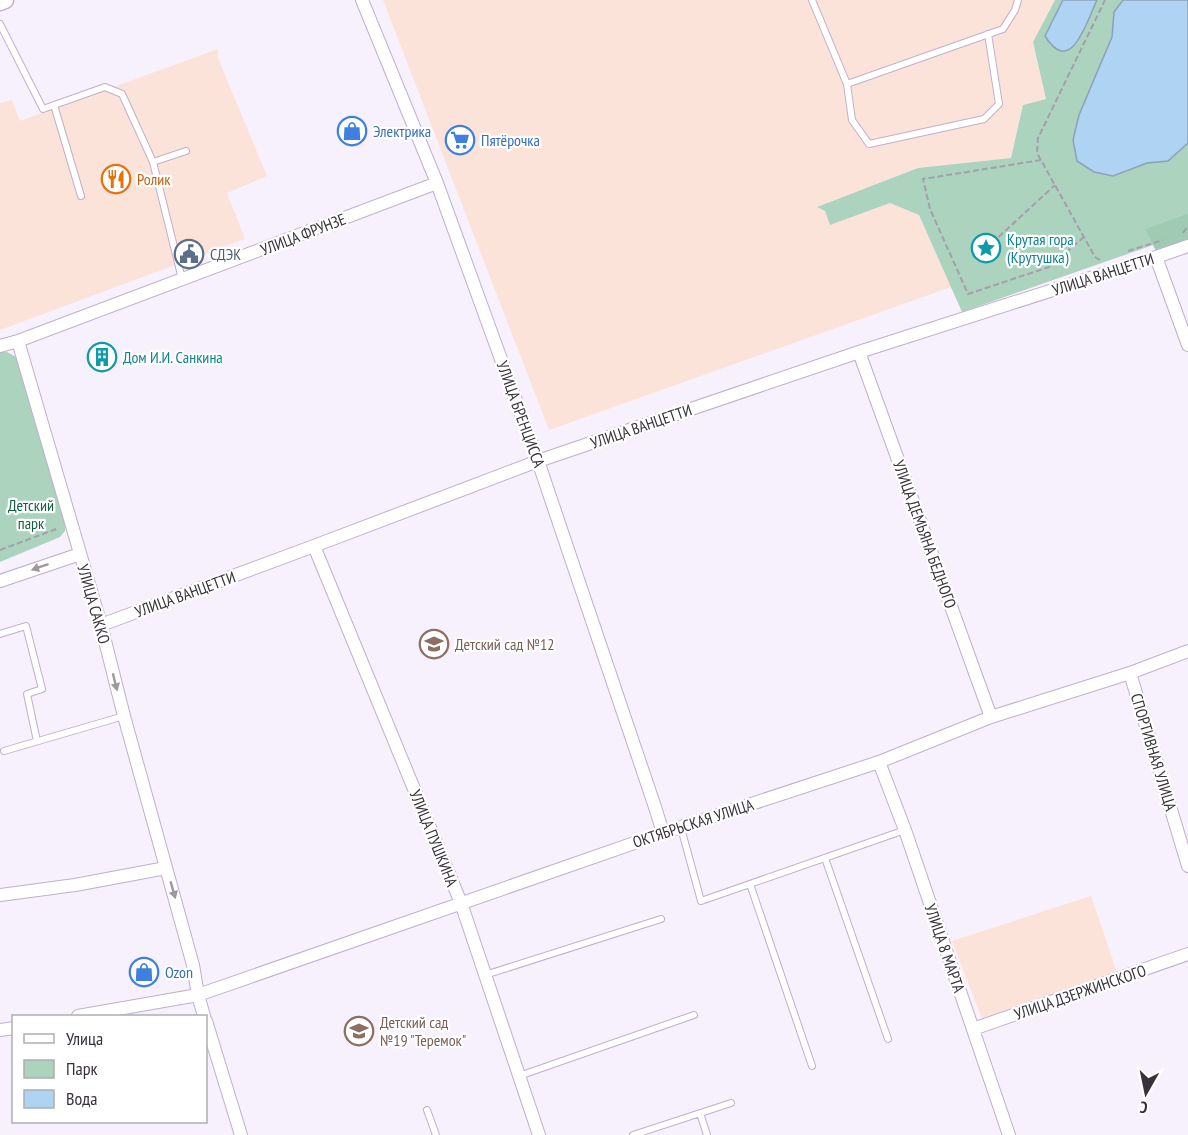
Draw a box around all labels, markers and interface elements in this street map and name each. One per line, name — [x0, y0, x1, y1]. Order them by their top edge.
shop icon: Электрика — [336, 115, 368, 147]
place label: Электрика — [373, 121, 431, 141]
supermarket icon: Пятёрочка — [444, 124, 476, 156]
place label: Пятёрочка — [481, 130, 540, 150]
restaurant icon: Ролик — [100, 163, 132, 195]
place label: Ролик — [137, 169, 171, 189]
street label: УЛИЦА ФРУНЗЕ — [258, 209, 349, 259]
place label: Крутая гора (Крутушка) — [1007, 229, 1074, 267]
place icon: Крутая гора (Крутушка) — [970, 232, 1002, 264]
public building icon: СДЭК — [173, 238, 205, 270]
place label: СДЭК — [210, 244, 241, 264]
street label: УЛИЦА ВАНЦЕТТИ — [1050, 248, 1156, 300]
building icon: Дом И.И. Санкина — [86, 341, 118, 373]
place label: Дом И.И. Санкина — [123, 347, 223, 367]
street label: УЛИЦА БРЕНЦИССА — [492, 358, 550, 470]
street label: УЛИЦА ВАНЦЕТТИ — [588, 399, 694, 453]
street label: УЛИЦА ДЕМЬЯНА БЕДНОГО — [889, 457, 961, 611]
park label: Детский парк — [8, 495, 54, 533]
street label: УЛИЦА САККО — [73, 562, 115, 646]
one-way arrow — [31, 563, 49, 573]
street label: УЛИЦА ВАНЦЕТТИ — [132, 567, 238, 621]
school or university icon: Детский сад №12 — [418, 628, 450, 660]
place label: Детский сад №12 — [455, 634, 554, 654]
one-way arrow — [111, 672, 121, 691]
street label: СПОРТИВНАЯ УЛИЦА — [1127, 691, 1181, 813]
street label: УЛИЦА ПУШКИНА — [406, 787, 463, 890]
street label: ОКТЯБРЬСКАЯ УЛИЦА — [630, 794, 756, 852]
one-way arrow — [168, 881, 178, 899]
street label: УЛИЦА 8 МАРТА — [921, 901, 970, 995]
shop icon: Ozon — [128, 956, 160, 988]
street label: УЛИЦА ДЗЕРЖИНСКОГО — [1011, 960, 1149, 1024]
place label: Ozon — [165, 962, 193, 982]
place label: Детский сад №19 "Теремок" — [380, 1012, 466, 1050]
legend — [12, 1015, 207, 1123]
school or university icon: Детский сад №19 "Теремок" — [343, 1015, 375, 1047]
text: Улица — [66, 1027, 103, 1050]
text: Парк — [66, 1057, 97, 1080]
north arrow — [1116, 1063, 1176, 1123]
text: Вода — [66, 1087, 97, 1110]
text: С — [1138, 1097, 1149, 1118]

